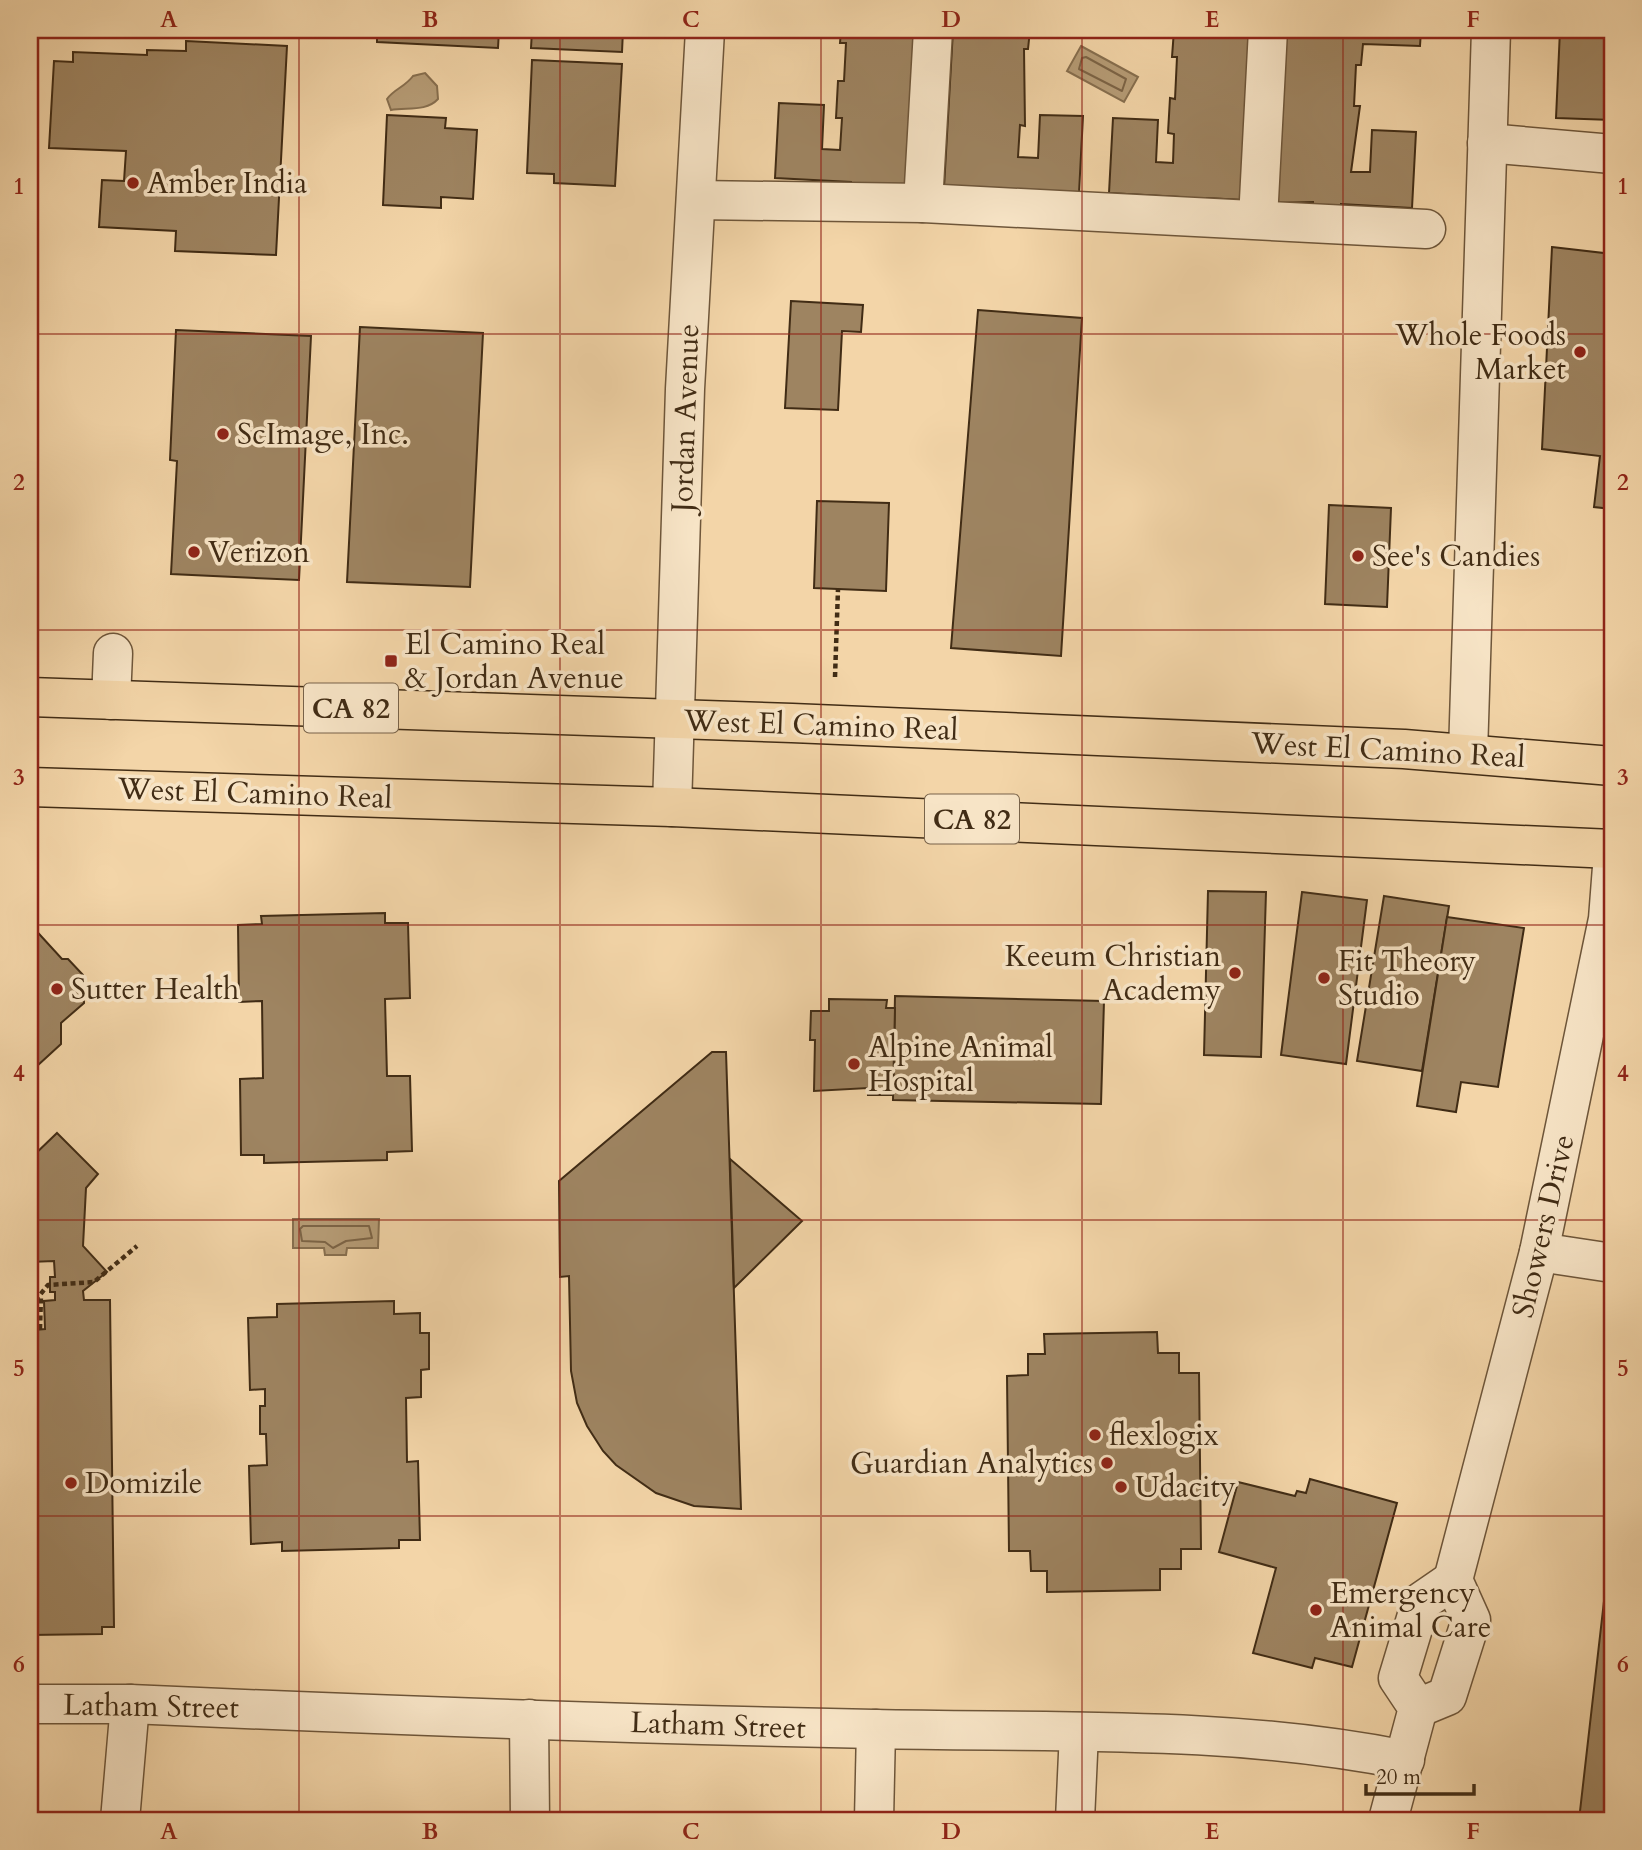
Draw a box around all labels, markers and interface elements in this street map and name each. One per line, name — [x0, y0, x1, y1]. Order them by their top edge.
text: A — [160, 4, 178, 35]
text: B — [422, 4, 438, 35]
text: C — [682, 4, 700, 35]
text: D — [941, 4, 961, 35]
text: E — [1205, 4, 1219, 35]
text: F — [1466, 4, 1480, 35]
place label: Amber India — [147, 163, 307, 204]
text: 1 — [13, 171, 25, 202]
text: 1 — [1617, 171, 1629, 202]
marker: Amber India — [125, 175, 141, 191]
place label: Whole Foods Market — [1394, 315, 1567, 390]
street label: Jordan Avenue — [662, 323, 709, 517]
marker: Whole Foods Market — [1572, 344, 1588, 360]
place label: ScImage, Inc. — [237, 414, 409, 455]
marker: ScImage, Inc. — [215, 426, 231, 442]
text: 2 — [13, 467, 25, 498]
text: 2 — [1617, 467, 1629, 498]
place label: Verizon — [208, 532, 310, 573]
place label: See's Candies — [1372, 536, 1540, 577]
marker: Verizon — [186, 544, 202, 560]
marker: See's Candies — [1350, 548, 1366, 564]
place label: El Camino Real & Jordan Avenue — [405, 624, 624, 699]
marker: El Camino Real & Jordan Avenue — [383, 653, 399, 669]
road number: CA 82 — [304, 684, 398, 732]
street label: West El Camino Real — [682, 700, 959, 751]
street label: West El Camino Real — [1249, 723, 1527, 778]
text: 3 — [13, 762, 25, 793]
text: 3 — [1617, 762, 1629, 793]
street label: West El Camino Real — [116, 768, 393, 819]
road number: CA 82 — [925, 794, 1019, 844]
place label: Keeum Christian Academy — [1005, 936, 1221, 1011]
place label: Fit Theory Studio — [1338, 941, 1476, 1016]
marker: Keeum Christian Academy — [1227, 965, 1243, 981]
place label: Sutter Health — [71, 969, 240, 1010]
marker: Fit Theory Studio — [1316, 970, 1332, 986]
marker: Sutter Health — [49, 981, 65, 997]
place label: Alpine Animal Hospital — [868, 1027, 1053, 1102]
marker: Alpine Animal Hospital — [846, 1056, 862, 1072]
text: 4 — [13, 1058, 25, 1089]
text: 4 — [1617, 1058, 1629, 1089]
street label: Showers Drive — [1502, 1130, 1584, 1322]
text: 5 — [13, 1353, 25, 1384]
text: 5 — [1617, 1353, 1629, 1384]
place label: flexlogix — [1109, 1415, 1219, 1456]
marker: flexlogix — [1087, 1427, 1103, 1443]
place label: Guardian Analytics — [850, 1443, 1093, 1484]
marker: Guardian Analytics — [1099, 1455, 1115, 1471]
place label: Domizile — [85, 1463, 203, 1504]
place label: Udacity — [1135, 1467, 1236, 1508]
marker: Domizile — [63, 1475, 79, 1491]
marker: Udacity — [1113, 1479, 1129, 1495]
place label: Emergency Animal Care — [1330, 1573, 1491, 1648]
marker: Emergency Animal Care — [1308, 1602, 1324, 1618]
text: 6 — [13, 1649, 25, 1680]
text: 6 — [1617, 1649, 1629, 1680]
street label: Latham Street — [63, 1684, 240, 1729]
street label: Latham Street — [630, 1702, 807, 1749]
scale bar — [1366, 1752, 1474, 1796]
text: 20 m — [1376, 1763, 1421, 1792]
text: A — [160, 1816, 178, 1847]
text: B — [422, 1816, 438, 1847]
text: C — [682, 1816, 700, 1847]
text: D — [941, 1816, 961, 1847]
text: E — [1205, 1816, 1219, 1847]
text: F — [1466, 1816, 1480, 1847]

